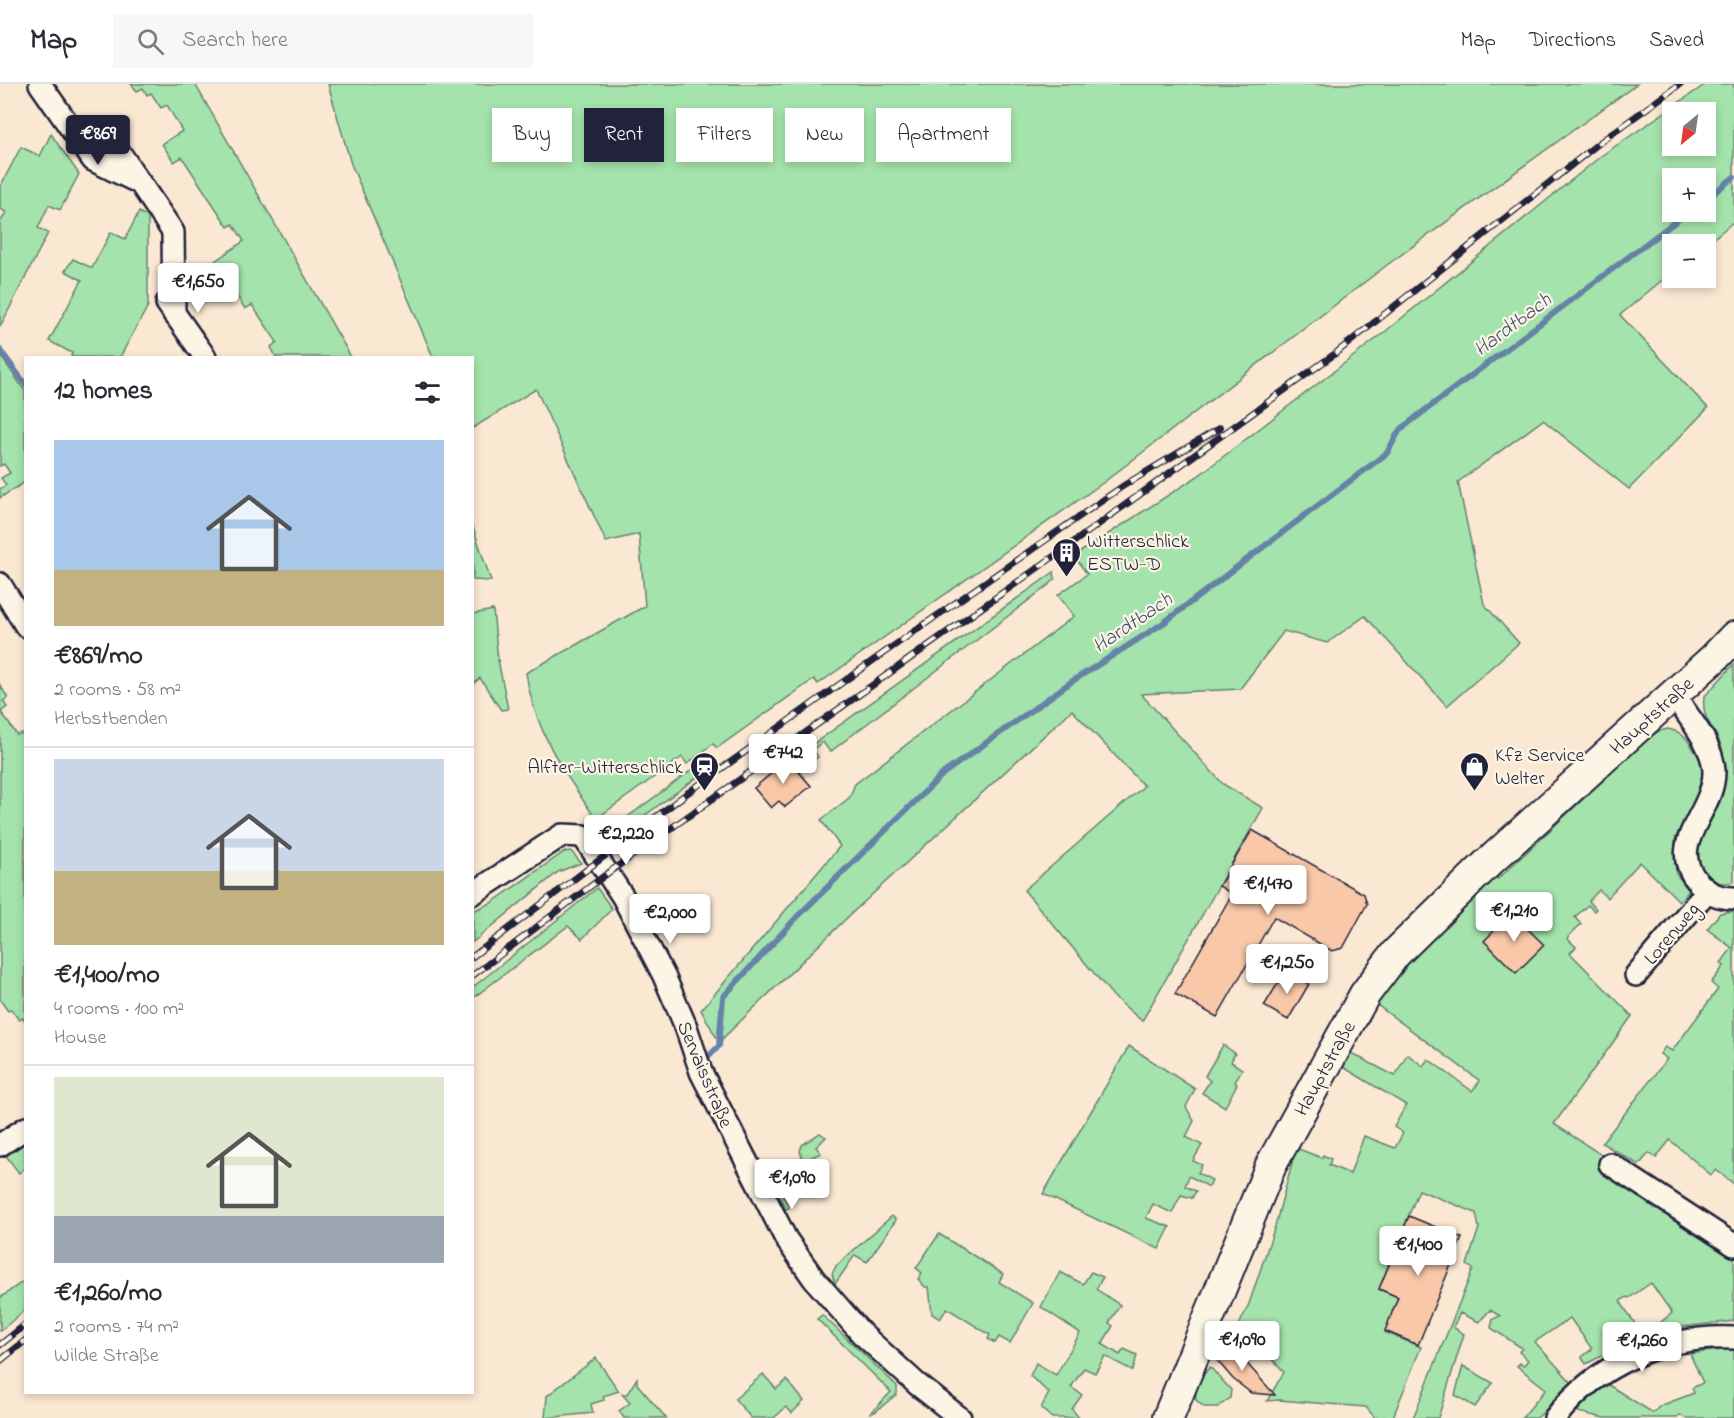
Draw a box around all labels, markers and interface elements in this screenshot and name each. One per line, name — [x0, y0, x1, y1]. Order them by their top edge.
search box — [113, 14, 533, 68]
text: Map — [30, 21, 77, 62]
icon: search — [134, 25, 167, 58]
text: Search here — [182, 25, 288, 57]
text: Map — [1460, 26, 1496, 56]
text: Directions — [1529, 26, 1616, 56]
text: Saved — [1649, 26, 1704, 56]
north arrow — [1662, 102, 1716, 156]
map controls — [1662, 102, 1716, 288]
chip: Buy — [492, 108, 572, 162]
chip: Rent — [584, 108, 664, 162]
chip: Filters — [676, 108, 773, 162]
chip: New — [785, 108, 864, 162]
chip: Apartment — [876, 108, 1011, 162]
pin: €869 — [62, 115, 134, 166]
text: €869 — [80, 120, 116, 149]
button: + — [1662, 168, 1716, 222]
button: − — [1662, 234, 1716, 288]
pin: €1,650 — [149, 263, 247, 314]
text: €1,650 — [172, 268, 224, 297]
water label: Hardtbach — [1468, 286, 1559, 365]
text: 12 homes — [54, 373, 153, 411]
icon: filters — [411, 376, 444, 409]
icon: home — [195, 479, 303, 587]
place label: Witterschlick ESTW-D — [1087, 528, 1189, 580]
building icon: Witterschlick ESTW-D — [1050, 536, 1082, 578]
water label: Hardtbach — [1087, 585, 1180, 661]
text: €869/mo — [54, 638, 143, 676]
street label: Hauptstraße — [1604, 671, 1701, 763]
text: 2 rooms · 58 m² — [54, 676, 181, 705]
text: Herbstbenden — [54, 705, 168, 734]
pin: €742 — [747, 734, 819, 785]
text: €742 — [763, 739, 803, 768]
place label: Kfz Service Welter — [1495, 742, 1585, 794]
station icon: Alfter-Witterschlick — [688, 750, 720, 792]
shop icon: Kfz Service Welter — [1458, 750, 1490, 792]
place label: Alfter-Witterschlick — [528, 754, 683, 783]
icon: home — [195, 798, 303, 906]
pin: €2,220 — [577, 815, 675, 866]
text: €2,220 — [598, 820, 654, 849]
pin: €1,470 — [1219, 865, 1317, 916]
text: €1,470 — [1244, 870, 1292, 899]
pin: €1,210 — [1465, 892, 1563, 943]
pin: €2,000 — [621, 894, 719, 945]
text: €1,210 — [1490, 897, 1538, 926]
street label: Lorenweg — [1638, 897, 1709, 973]
text: €2,000 — [643, 899, 697, 928]
pin: €1,250 — [1238, 944, 1336, 995]
text: €1,250 — [1260, 949, 1314, 978]
text: €1,400/mo — [54, 957, 160, 995]
text: 4 rooms · 100 m² — [54, 995, 184, 1024]
street label: Hauptstraße — [1288, 1016, 1364, 1122]
street label: Servaisstraße — [668, 1017, 739, 1133]
text: House — [54, 1024, 107, 1053]
icon: home — [195, 1116, 303, 1224]
pin: €1,090 — [743, 1159, 841, 1210]
text: €1,090 — [768, 1164, 816, 1193]
pin: €1,400 — [1369, 1226, 1467, 1277]
text: €1,400 — [1393, 1231, 1443, 1260]
text: €1,260/mo — [54, 1275, 162, 1313]
text: 2 rooms · 74 m² — [54, 1313, 179, 1342]
pin: €1,090 — [1193, 1321, 1291, 1372]
pin: €1,260 — [1593, 1322, 1691, 1373]
text: €1,090 — [1218, 1326, 1266, 1355]
text: €1,260 — [1616, 1327, 1668, 1356]
text: Wilde Straße — [54, 1342, 159, 1371]

